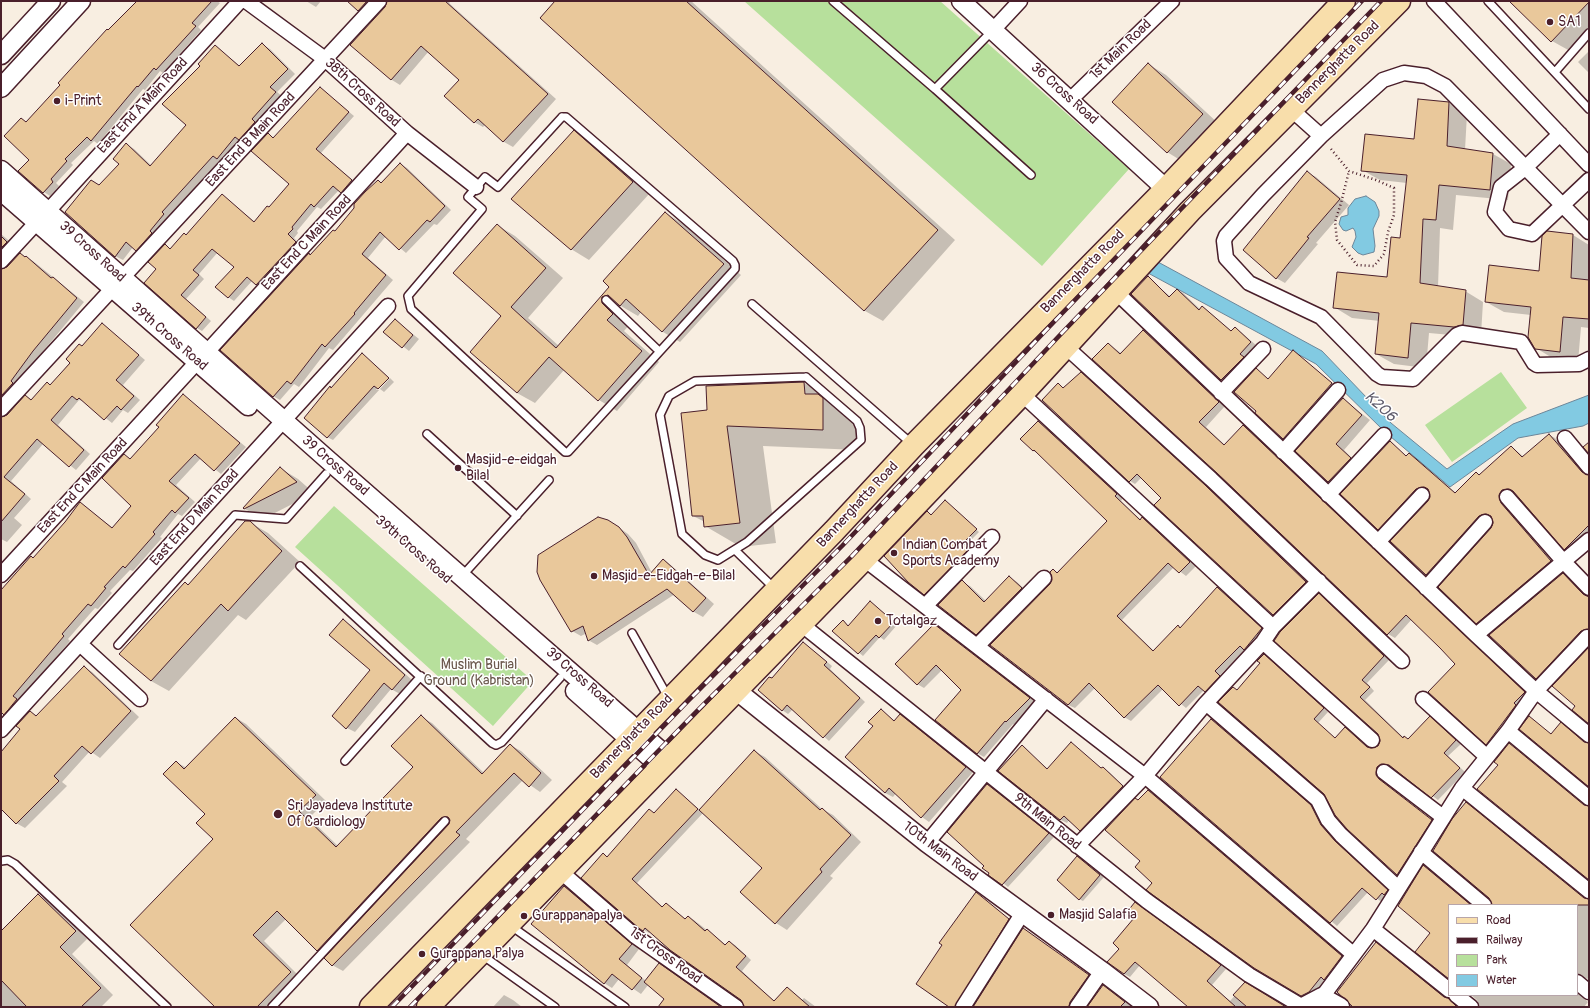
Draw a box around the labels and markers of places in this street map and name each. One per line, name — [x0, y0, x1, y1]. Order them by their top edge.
place label: SA1 — [1558, 14, 1581, 30]
marker: SA1 — [1545, 17, 1555, 27]
place label: i-Print — [65, 93, 101, 109]
marker: i-Print — [52, 96, 62, 106]
place label: Masjid-e-eidgah Bilal — [466, 452, 557, 484]
marker: Masjid-e-eidgah Bilal — [453, 463, 463, 473]
place label: Indian Combat Sports Academy — [902, 537, 999, 570]
marker: Indian Combat Sports Academy — [889, 548, 899, 558]
place label: Masjid-e-Eidgah-e-Bilal — [602, 568, 735, 584]
marker: Masjid-e-Eidgah-e-Bilal — [589, 571, 599, 581]
place label: Totalgaz — [886, 613, 937, 629]
marker: Totalgaz — [873, 616, 883, 626]
place label: Sri Jayadeva Institute Of Cardiology — [287, 798, 412, 830]
marker: Sri Jayadeva Institute Of Cardiology — [272, 808, 284, 820]
place label: Masjid Salafia — [1059, 907, 1137, 923]
place label: Gurappanapalya — [532, 908, 623, 924]
marker: Masjid Salafia — [1046, 910, 1056, 920]
marker: Gurappanapalya — [519, 911, 529, 921]
place label: Gurappana Palya — [430, 946, 524, 962]
marker: Gurappana Palya — [417, 949, 427, 959]

